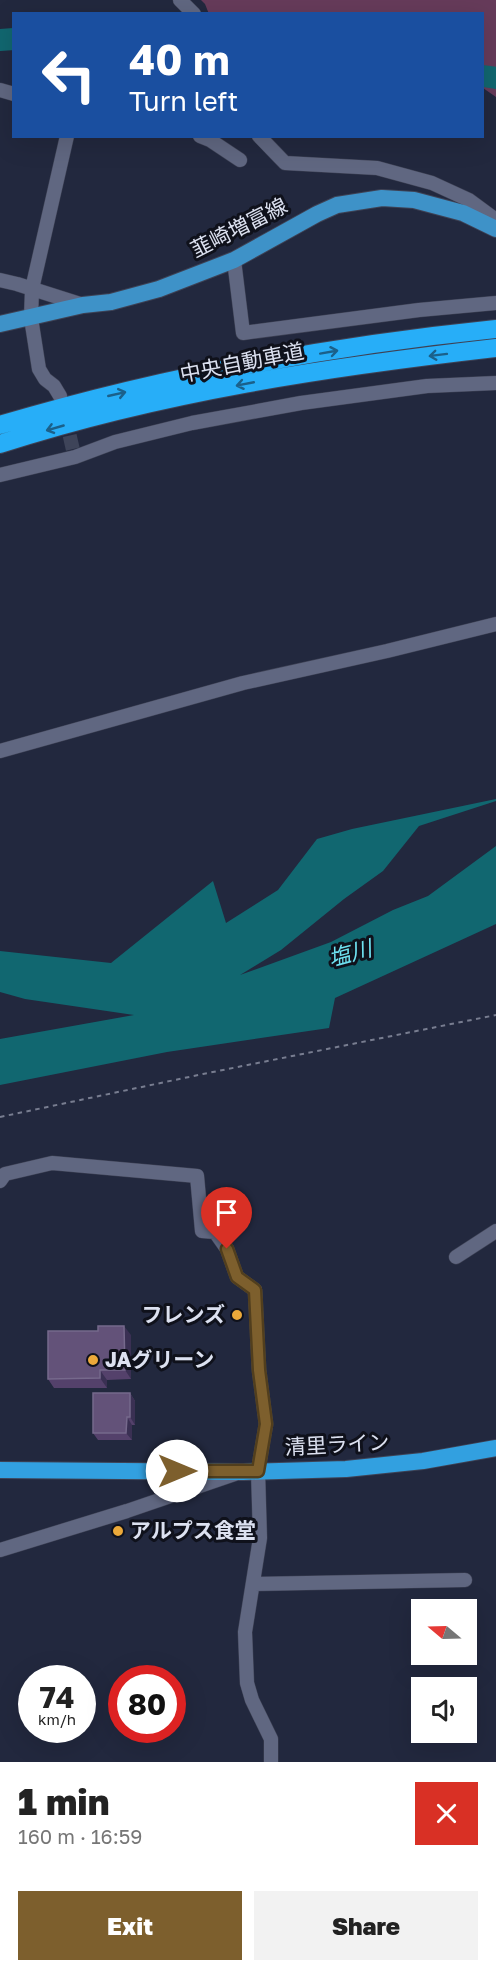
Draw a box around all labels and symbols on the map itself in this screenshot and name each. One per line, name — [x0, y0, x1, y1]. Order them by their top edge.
street label: 韮崎増富線 — [186, 192, 291, 263]
street label: 中央自動車道 — [177, 337, 306, 387]
one-way arrow — [319, 346, 339, 357]
one-way arrow — [428, 349, 448, 360]
one-way arrow — [236, 379, 255, 390]
one-way arrow — [107, 388, 127, 399]
one-way arrow — [46, 423, 65, 434]
water label: 塩川 — [325, 933, 377, 971]
pin — [201, 1187, 252, 1249]
place label: フレンズ — [141, 1301, 225, 1327]
marker: フレンズ — [230, 1308, 244, 1322]
place label: JAグリーン — [105, 1346, 214, 1372]
marker: JAグリーン — [86, 1353, 100, 1367]
street label: 清里ライン — [284, 1428, 390, 1460]
position arrow — [145, 1439, 209, 1503]
place label: アルプス食堂 — [130, 1517, 256, 1543]
marker: アルプス食堂 — [111, 1524, 125, 1538]
north arrow — [411, 1599, 477, 1665]
speed limit sign: 80 — [108, 1665, 186, 1743]

